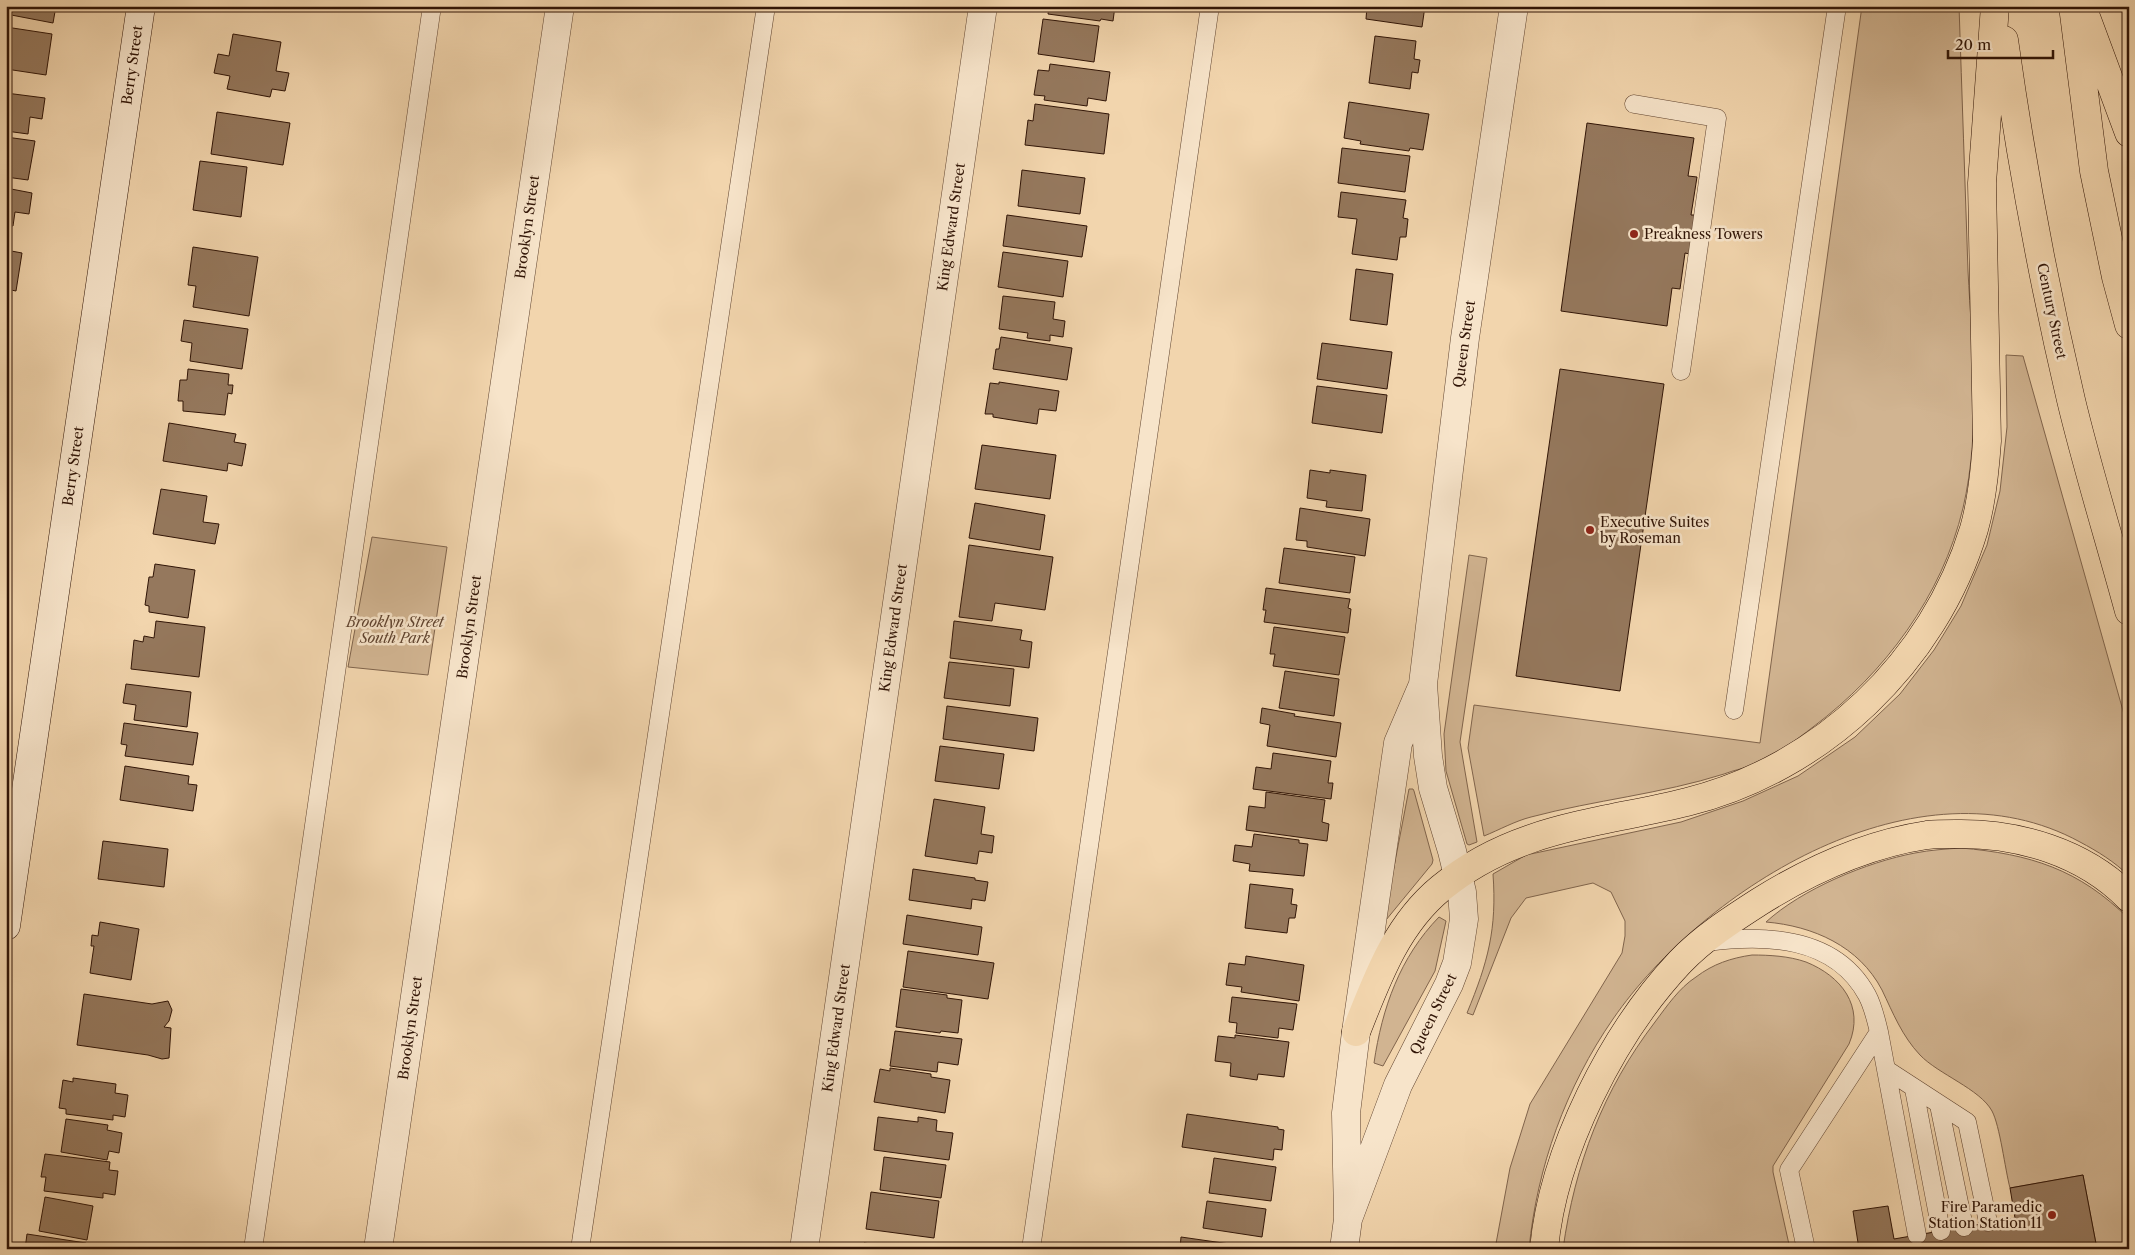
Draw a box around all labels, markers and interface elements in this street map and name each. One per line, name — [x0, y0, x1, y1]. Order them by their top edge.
street label: Berry Street — [118, 24, 146, 106]
scale bar — [1948, 28, 2052, 60]
text: 20 m — [1955, 35, 1991, 54]
street label: King Edward Street — [933, 162, 969, 292]
street label: Brooklyn Street — [511, 174, 543, 280]
place label: Preakness Towers — [1644, 225, 1763, 243]
marker: Preakness Towers — [1628, 228, 1640, 240]
street label: Century Street — [2033, 261, 2071, 361]
street label: Queen Street — [1449, 299, 1479, 389]
street label: Berry Street — [59, 425, 87, 507]
place label: Executive Suites by Roseman — [1600, 513, 1709, 547]
marker: Executive Suites by Roseman — [1584, 524, 1596, 536]
street label: King Edward Street — [875, 563, 911, 693]
street label: Brooklyn Street — [453, 574, 485, 680]
park label: Brooklyn Street South Park — [345, 613, 445, 647]
street label: King Edward Street — [818, 963, 854, 1093]
street label: Queen Street — [1406, 970, 1460, 1058]
street label: Brooklyn Street — [394, 975, 426, 1081]
place label: Fire Paramedic Station Station 11 — [1928, 1198, 2042, 1232]
marker: Fire Paramedic Station Station 11 — [2046, 1209, 2058, 1221]

